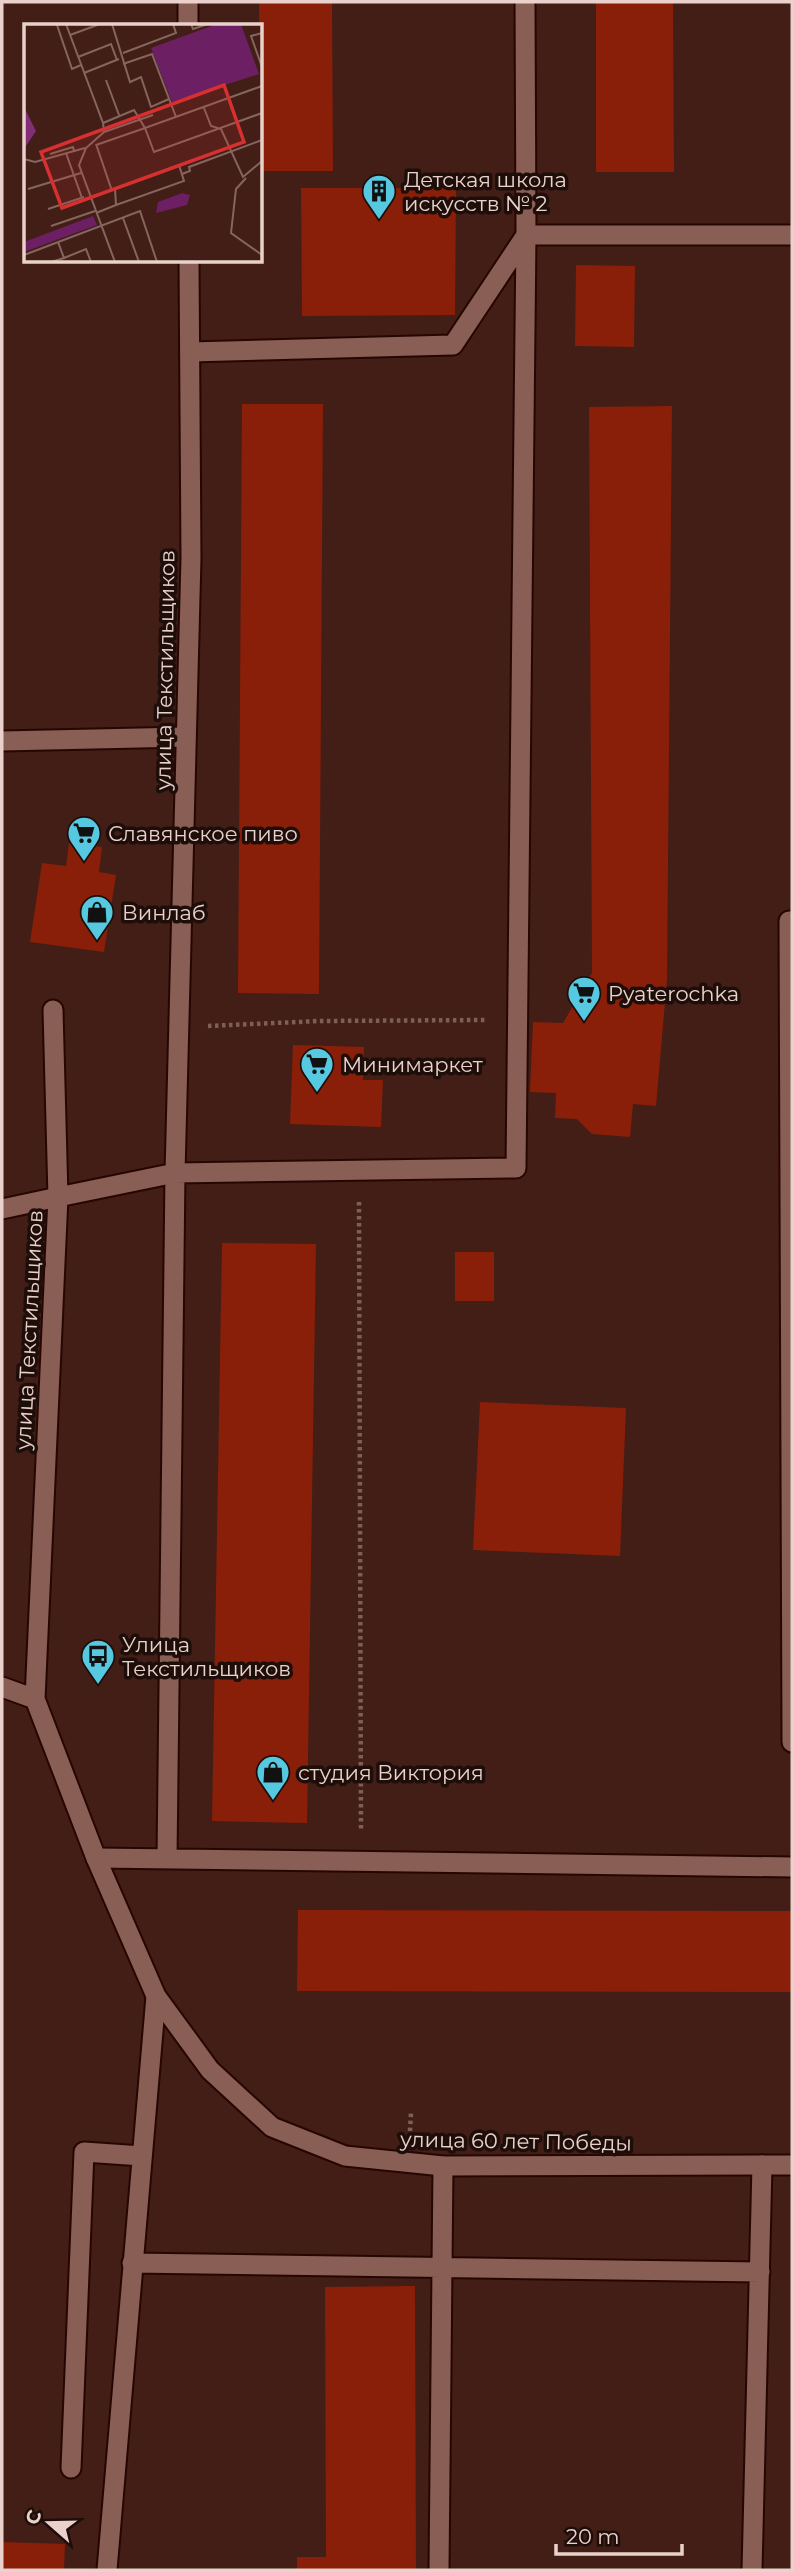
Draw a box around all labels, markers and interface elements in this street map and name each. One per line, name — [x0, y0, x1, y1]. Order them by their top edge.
inset map — [24, 24, 262, 262]
place label: Детская школа искусств № 2 — [404, 167, 567, 216]
building icon: Детская школа искусств № 2 — [360, 172, 398, 221]
street label: улица Текстильщиков — [150, 550, 180, 791]
supermarket icon: Славянское пиво — [65, 814, 103, 863]
place label: Славянское пиво — [108, 821, 298, 846]
shop icon: Винлаб — [78, 893, 116, 942]
place label: Винлаб — [122, 900, 206, 925]
supermarket icon: Pyaterochka — [565, 974, 603, 1023]
place label: Pyaterochka — [608, 981, 739, 1006]
supermarket icon: Минимаркет — [298, 1045, 336, 1094]
place label: Минимаркет — [342, 1052, 483, 1077]
street label: улица Текстильщиков — [10, 1209, 48, 1452]
place label: Улица Текстильщиков — [122, 1632, 291, 1681]
bus stop icon: Улица Текстильщиков — [79, 1637, 117, 1686]
shop icon: студия Виктория — [254, 1753, 292, 1802]
place label: студия Виктория — [298, 1760, 484, 1785]
street label: улица 60 лет Победы — [399, 2126, 632, 2156]
north arrow — [14, 2488, 84, 2558]
text: С — [20, 2507, 47, 2528]
scale bar — [556, 2512, 682, 2556]
text: 20 m — [566, 2524, 620, 2549]

